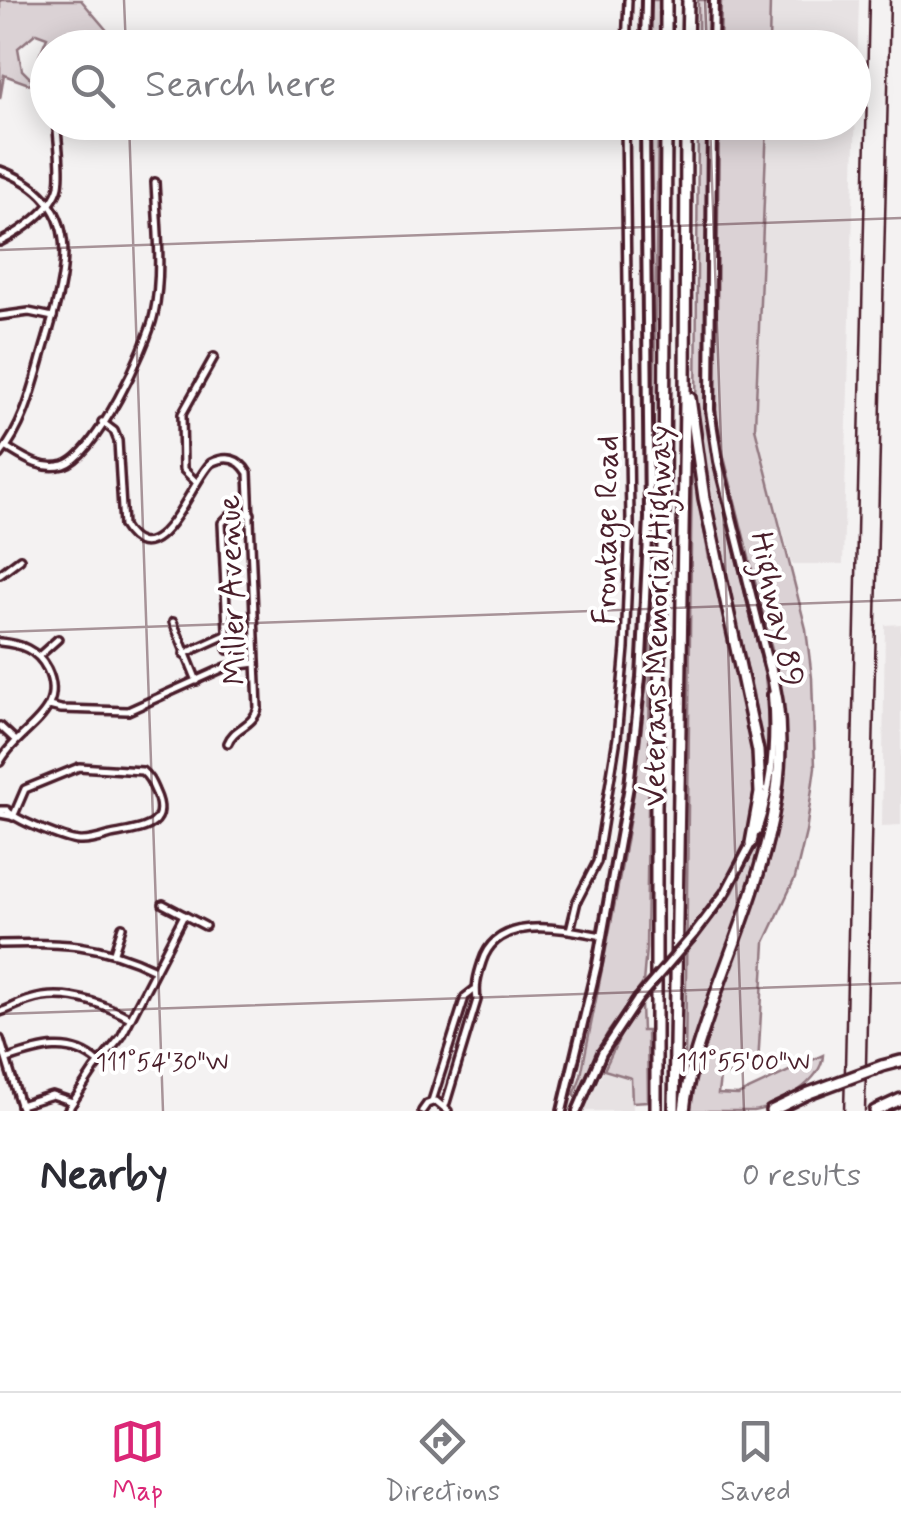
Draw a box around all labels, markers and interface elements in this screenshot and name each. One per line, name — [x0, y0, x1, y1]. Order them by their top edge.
search box — [30, 30, 871, 140]
icon: search — [65, 58, 120, 113]
text: Search here — [145, 61, 336, 110]
street label: Veterans Memorial Highway — [634, 425, 685, 807]
street label: Frontage Road — [584, 435, 632, 625]
street label: Miller Avenue — [209, 494, 257, 686]
street label: Highway 89 — [736, 528, 813, 691]
text: 111°54'30"W — [96, 1047, 228, 1080]
text: 111°55'00"W — [676, 1047, 810, 1080]
text: Nearby — [40, 1149, 168, 1204]
text: 0 results — [742, 1155, 861, 1197]
tab: Map — [110, 1414, 165, 1511]
tab: Directions — [385, 1414, 500, 1511]
tab: Saved — [720, 1414, 791, 1511]

